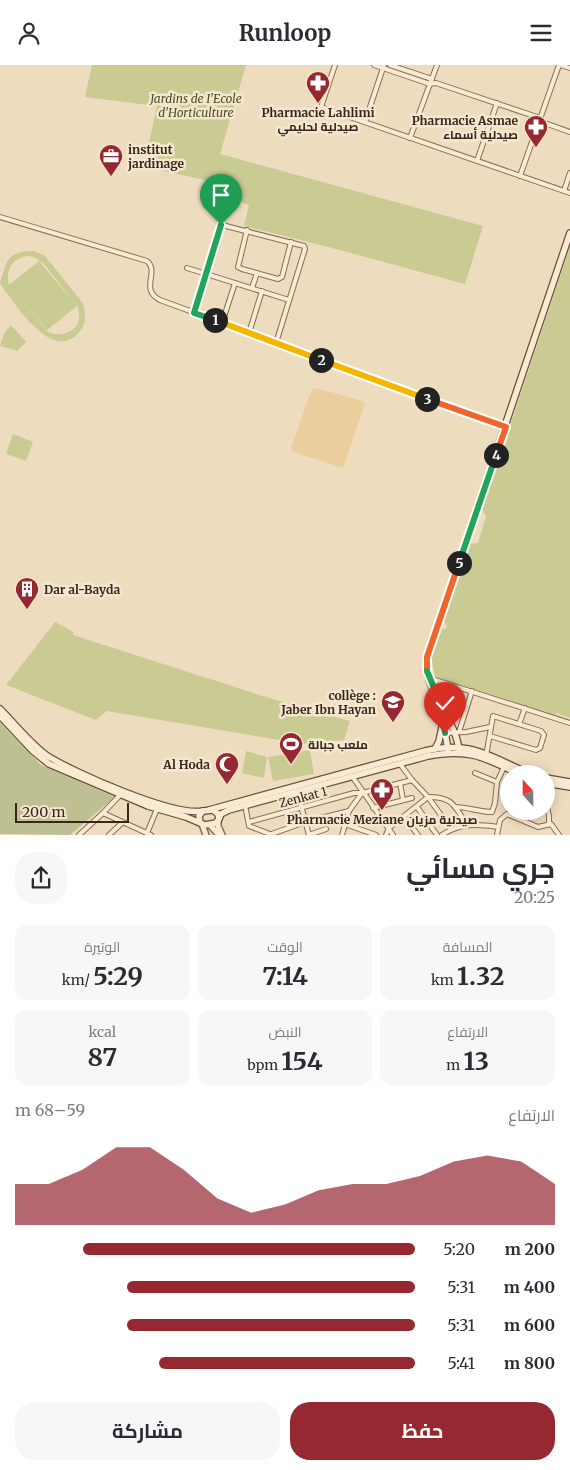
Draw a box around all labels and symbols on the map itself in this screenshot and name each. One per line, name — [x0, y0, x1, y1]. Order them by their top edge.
pharmacy icon: Pharmacie Lahlimi صيدلية لحليمي — [305, 70, 331, 104]
park label: Jardins de I'Ecole d'Horticulture — [148, 91, 242, 120]
place label: Pharmacie Lahlimi صيدلية لحليمي — [261, 105, 375, 137]
place label: Pharmacie Asmae صيدلية أسماء — [412, 113, 519, 142]
pharmacy icon: Pharmacie Asmae صيدلية أسماء — [523, 114, 549, 148]
place label: institut jardinage — [127, 142, 185, 171]
office icon: institut jardinage — [98, 143, 124, 177]
pin — [200, 174, 242, 225]
pin: 1 — [202, 307, 228, 333]
pin: 2 — [308, 347, 334, 373]
pin: 3 — [414, 387, 440, 411]
pin: 4 — [484, 443, 508, 467]
pin: 5 — [446, 551, 472, 575]
building icon: Dar al-Bayda — [14, 576, 40, 610]
place label: Dar al-Bayda — [44, 582, 120, 597]
pin — [424, 682, 466, 733]
place label: collège : Jaber Ibn Hayan — [280, 688, 376, 717]
school or university icon: collège : Jaber Ibn Hayan — [380, 689, 406, 723]
sports icon: ملعب جبالة — [278, 731, 304, 765]
place label: ملعب جبالة — [308, 737, 368, 752]
mosque icon: Al Hoda — [214, 751, 240, 785]
place label: Al Hoda — [162, 757, 210, 772]
north arrow — [500, 765, 555, 820]
pharmacy icon: Pharmacie Meziane صيدلية مزيان — [369, 777, 395, 811]
street label: Zenkat 1 — [277, 783, 329, 811]
scale bar — [15, 800, 129, 823]
place label: Pharmacie Meziane صيدلية مزيان — [287, 812, 477, 828]

